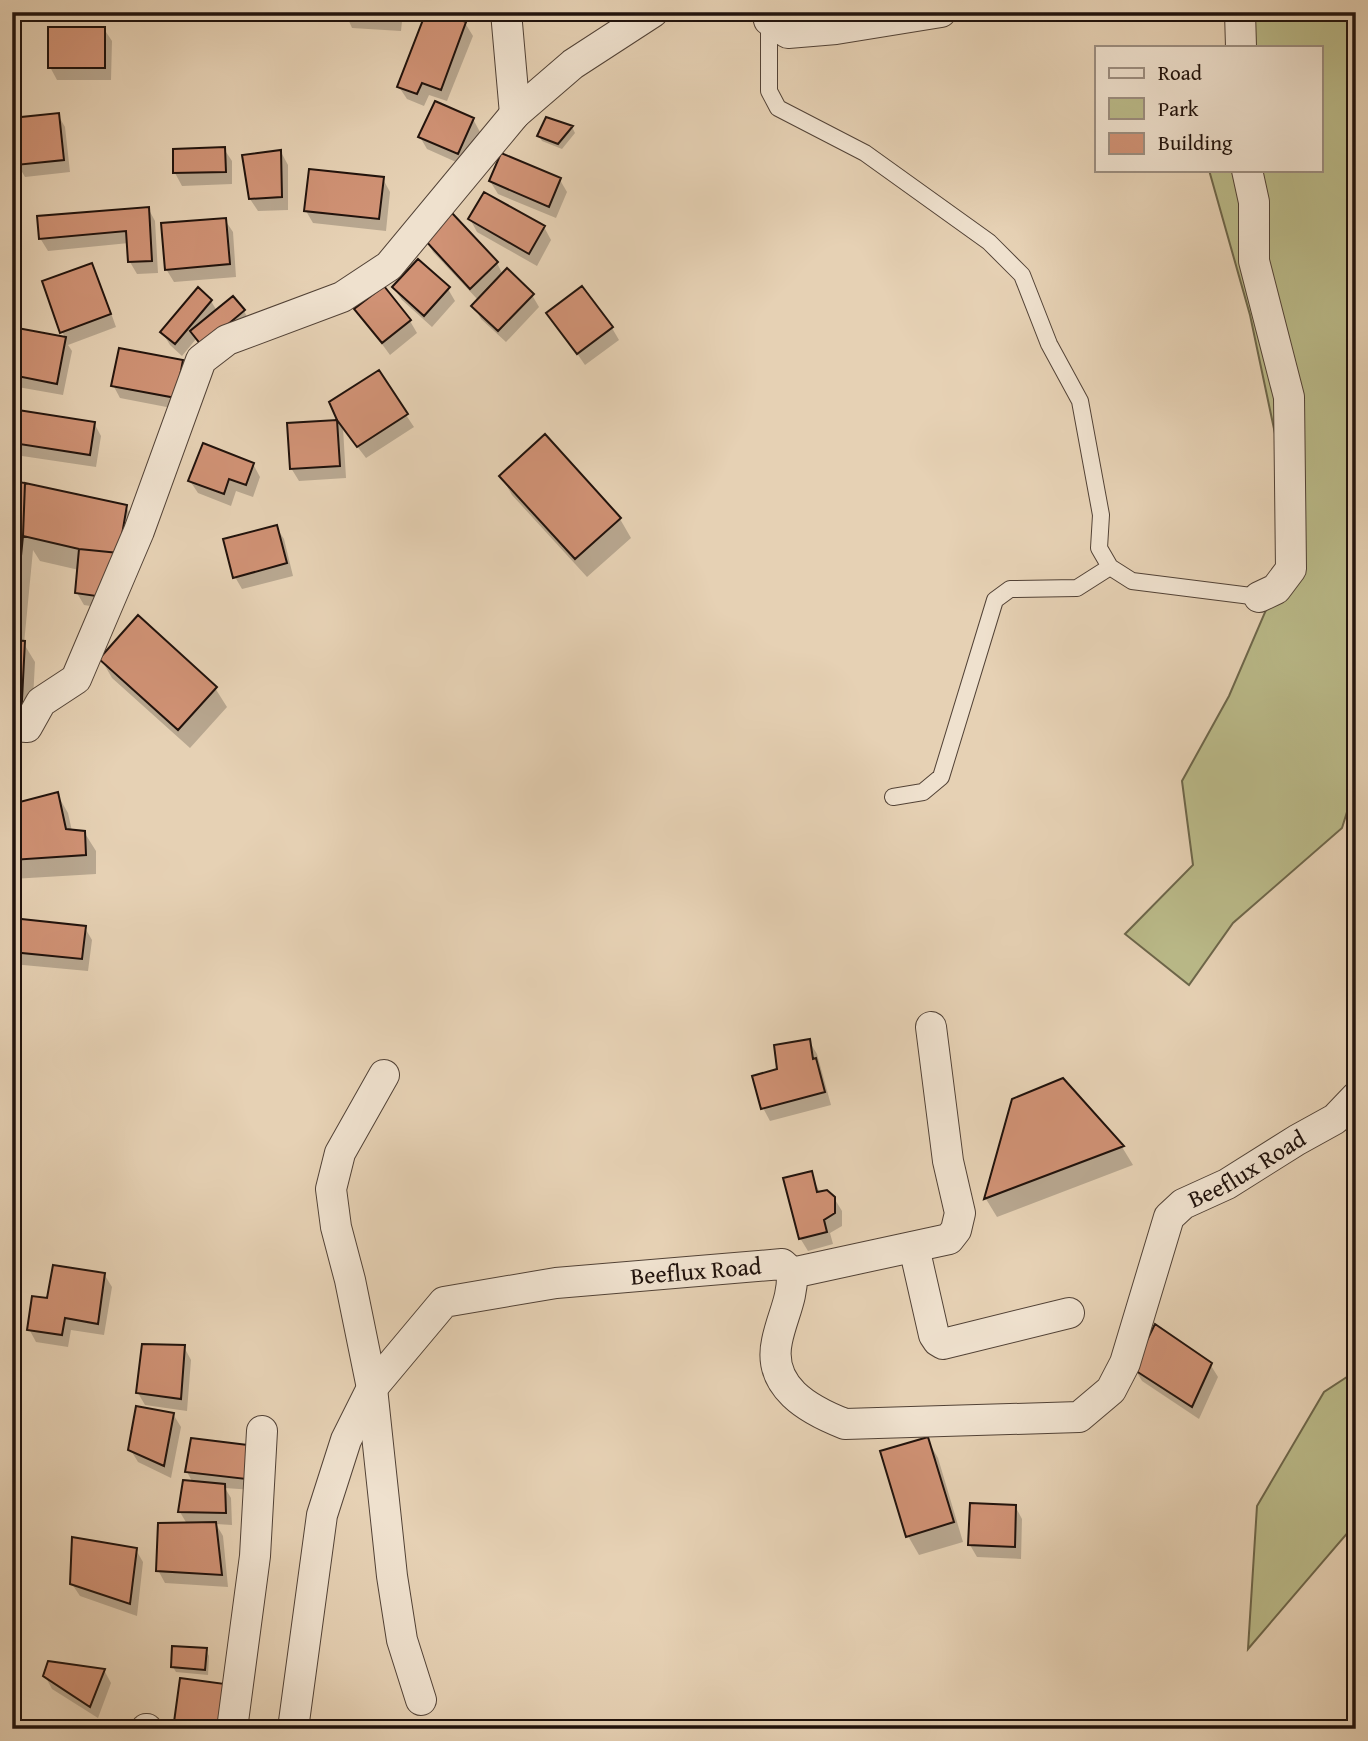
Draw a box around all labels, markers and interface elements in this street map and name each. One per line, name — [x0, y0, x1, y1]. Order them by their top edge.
legend — [1095, 46, 1322, 172]
text: Road — [1158, 57, 1203, 88]
text: Park — [1158, 93, 1199, 124]
text: Building — [1158, 127, 1233, 158]
street label: Beeflux Road — [1182, 1120, 1312, 1216]
street label: Beeflux Road — [629, 1248, 763, 1294]

